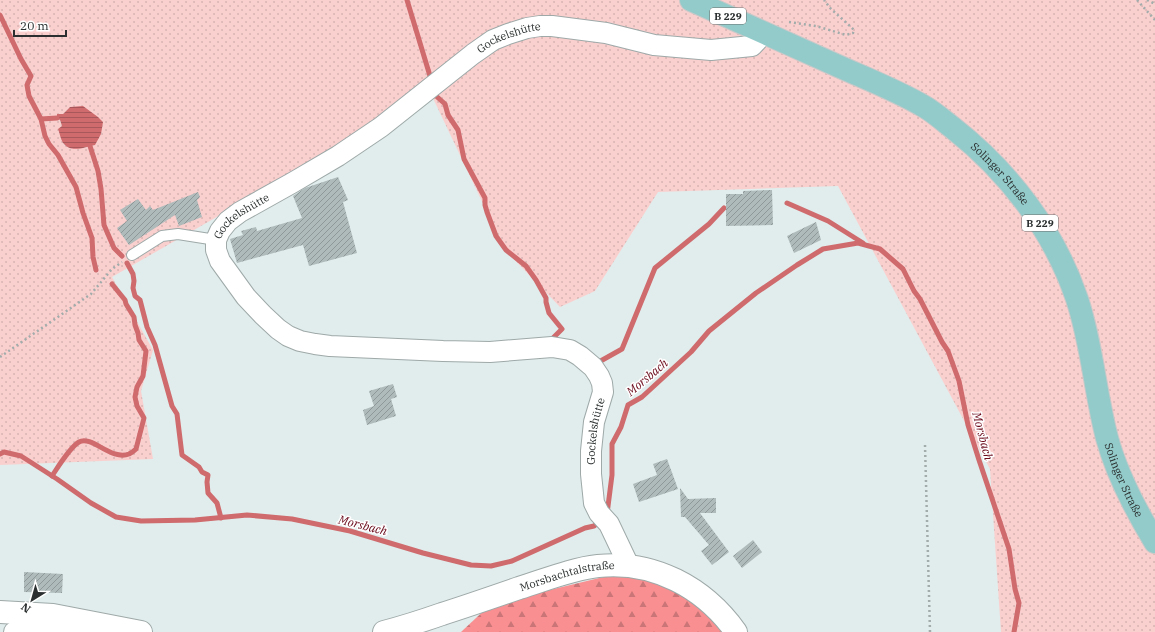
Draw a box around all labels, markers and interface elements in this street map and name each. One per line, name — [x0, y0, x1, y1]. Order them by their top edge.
road number: B 229 — [710, 8, 746, 24]
scale bar — [14, 12, 66, 38]
text: 20 m — [20, 18, 49, 33]
street label: Gockelshütte — [474, 19, 542, 56]
street label: Solinger Straße — [968, 139, 1032, 208]
street label: Gockelshütte — [210, 190, 272, 241]
road number: B 229 — [1022, 215, 1058, 231]
water label: Morsbach — [622, 355, 671, 399]
street label: Gockelshütte — [584, 396, 608, 465]
water label: Morsbach — [969, 409, 997, 462]
street label: Solinger Straße — [1102, 441, 1146, 520]
water label: Morsbach — [336, 511, 389, 538]
street label: Morsbachtalstraße — [518, 558, 615, 594]
north arrow — [12, 580, 52, 620]
text: N — [18, 600, 34, 616]

